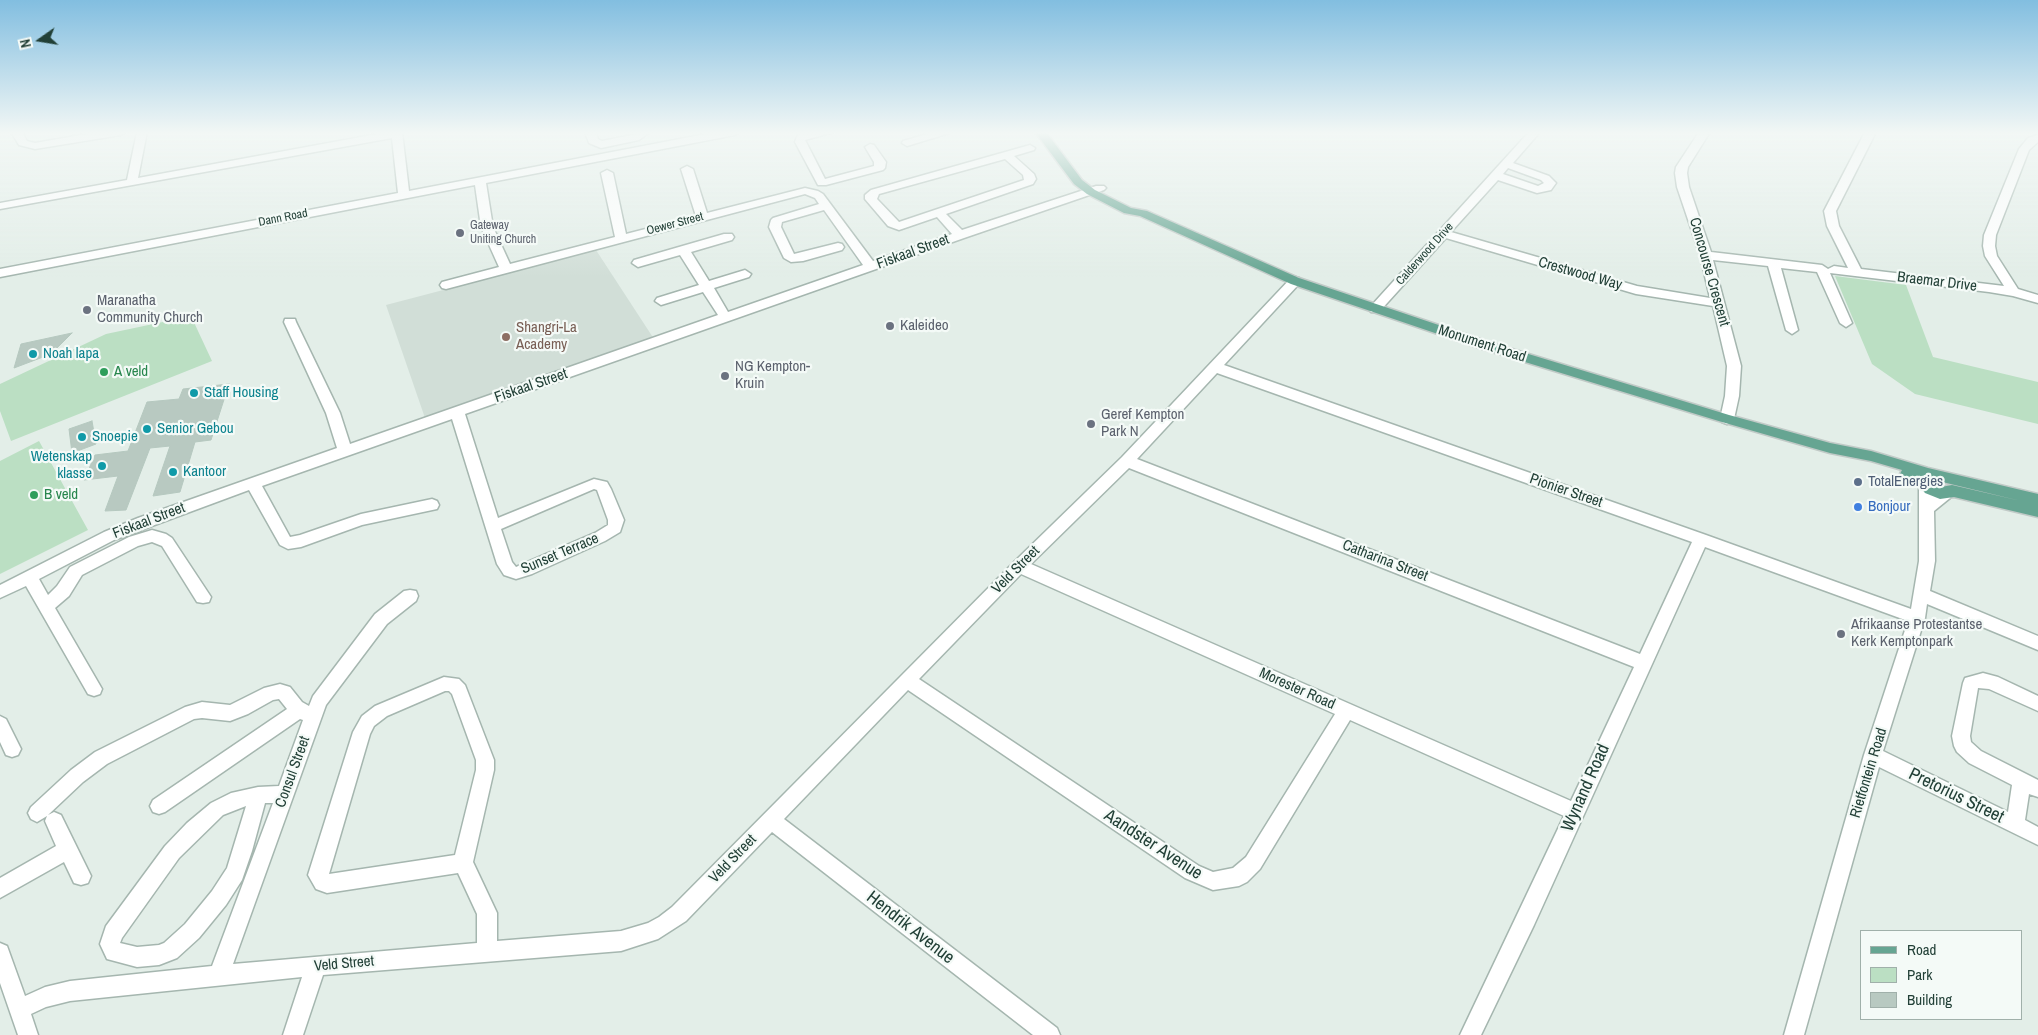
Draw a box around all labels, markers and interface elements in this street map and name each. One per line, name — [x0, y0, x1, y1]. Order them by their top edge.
north arrow — [15, 15, 65, 65]
text: N — [16, 37, 35, 49]
street label: Dann Road — [257, 206, 309, 230]
street label: Oewer Street — [645, 210, 705, 238]
street label: Concourse Crescent — [1685, 216, 1733, 328]
place label: Gateway Uniting Church — [470, 219, 536, 247]
street label: Calderwood Drive — [1393, 220, 1457, 288]
marker: Gateway Uniting Church — [454, 227, 466, 239]
street label: Fiskaal Street — [874, 231, 952, 273]
street label: Crestwood Way — [1536, 253, 1624, 295]
street label: Braemar Drive — [1896, 268, 1978, 296]
place label: Maranatha Community Church — [97, 292, 203, 327]
marker: Maranatha Community Church — [81, 304, 93, 316]
place label: Kaleideo — [900, 317, 949, 335]
place label: Shangri-La Academy — [516, 319, 577, 354]
marker: Kaleideo — [884, 320, 896, 332]
street label: Monument Road — [1436, 321, 1528, 367]
marker: Shangri-La Academy — [500, 331, 512, 343]
place label: Noah lapa — [43, 345, 99, 363]
marker: Noah lapa — [27, 348, 39, 360]
place label: NG Kempton- Kruin — [735, 358, 810, 393]
place label: A veld — [114, 363, 148, 381]
street label: Fiskaal Street — [492, 365, 570, 407]
marker: A veld — [98, 366, 110, 378]
marker: NG Kempton- Kruin — [719, 370, 731, 382]
place label: Staff Housing — [204, 384, 278, 402]
marker: Staff Housing — [188, 387, 200, 399]
place label: Geref Kempton Park N — [1101, 406, 1184, 441]
marker: Geref Kempton Park N — [1085, 418, 1097, 430]
place label: Senior Gebou — [157, 420, 234, 438]
marker: Senior Gebou — [141, 423, 153, 435]
place label: Snoepie — [92, 428, 138, 446]
marker: Snoepie — [76, 431, 88, 443]
place label: Wetenskap klasse — [31, 448, 92, 483]
marker: Wetenskap klasse — [96, 460, 108, 472]
place label: Kantoor — [183, 463, 226, 481]
marker: Kantoor — [167, 466, 179, 478]
street label: Pionier Street — [1527, 470, 1605, 512]
place label: TotalEnergies — [1868, 473, 1943, 491]
marker: TotalEnergies — [1852, 476, 1864, 488]
place label: B veld — [44, 486, 78, 504]
marker: B veld — [28, 489, 40, 501]
place label: Bonjour — [1868, 498, 1910, 516]
street label: Fiskaal Street — [110, 499, 188, 543]
marker: Bonjour — [1852, 501, 1864, 513]
street label: Sunset Terrace — [518, 530, 602, 578]
street label: Catharina Street — [1340, 536, 1430, 586]
street label: Veld Street — [988, 542, 1044, 598]
place label: Afrikaanse Protestantse Kerk Kemptonpark — [1851, 616, 1982, 651]
marker: Afrikaanse Protestantse Kerk Kemptonpark — [1835, 628, 1847, 640]
street label: Morester Road — [1256, 664, 1338, 714]
street label: Rietfontein Road — [1847, 726, 1891, 820]
street label: Consul Street — [272, 734, 314, 810]
street label: Wynand Road — [1557, 741, 1615, 835]
street label: Pretorius Street — [1905, 764, 2007, 828]
street label: Aandster Avenue — [1100, 805, 1206, 885]
street label: Veld Street — [706, 831, 760, 887]
street label: Hendrik Avenue — [862, 887, 958, 969]
legend — [1860, 930, 2023, 1020]
text: Road — [1907, 939, 1936, 960]
street label: Veld Street — [313, 952, 375, 976]
text: Park — [1907, 964, 1932, 985]
text: Building — [1907, 989, 1952, 1010]

